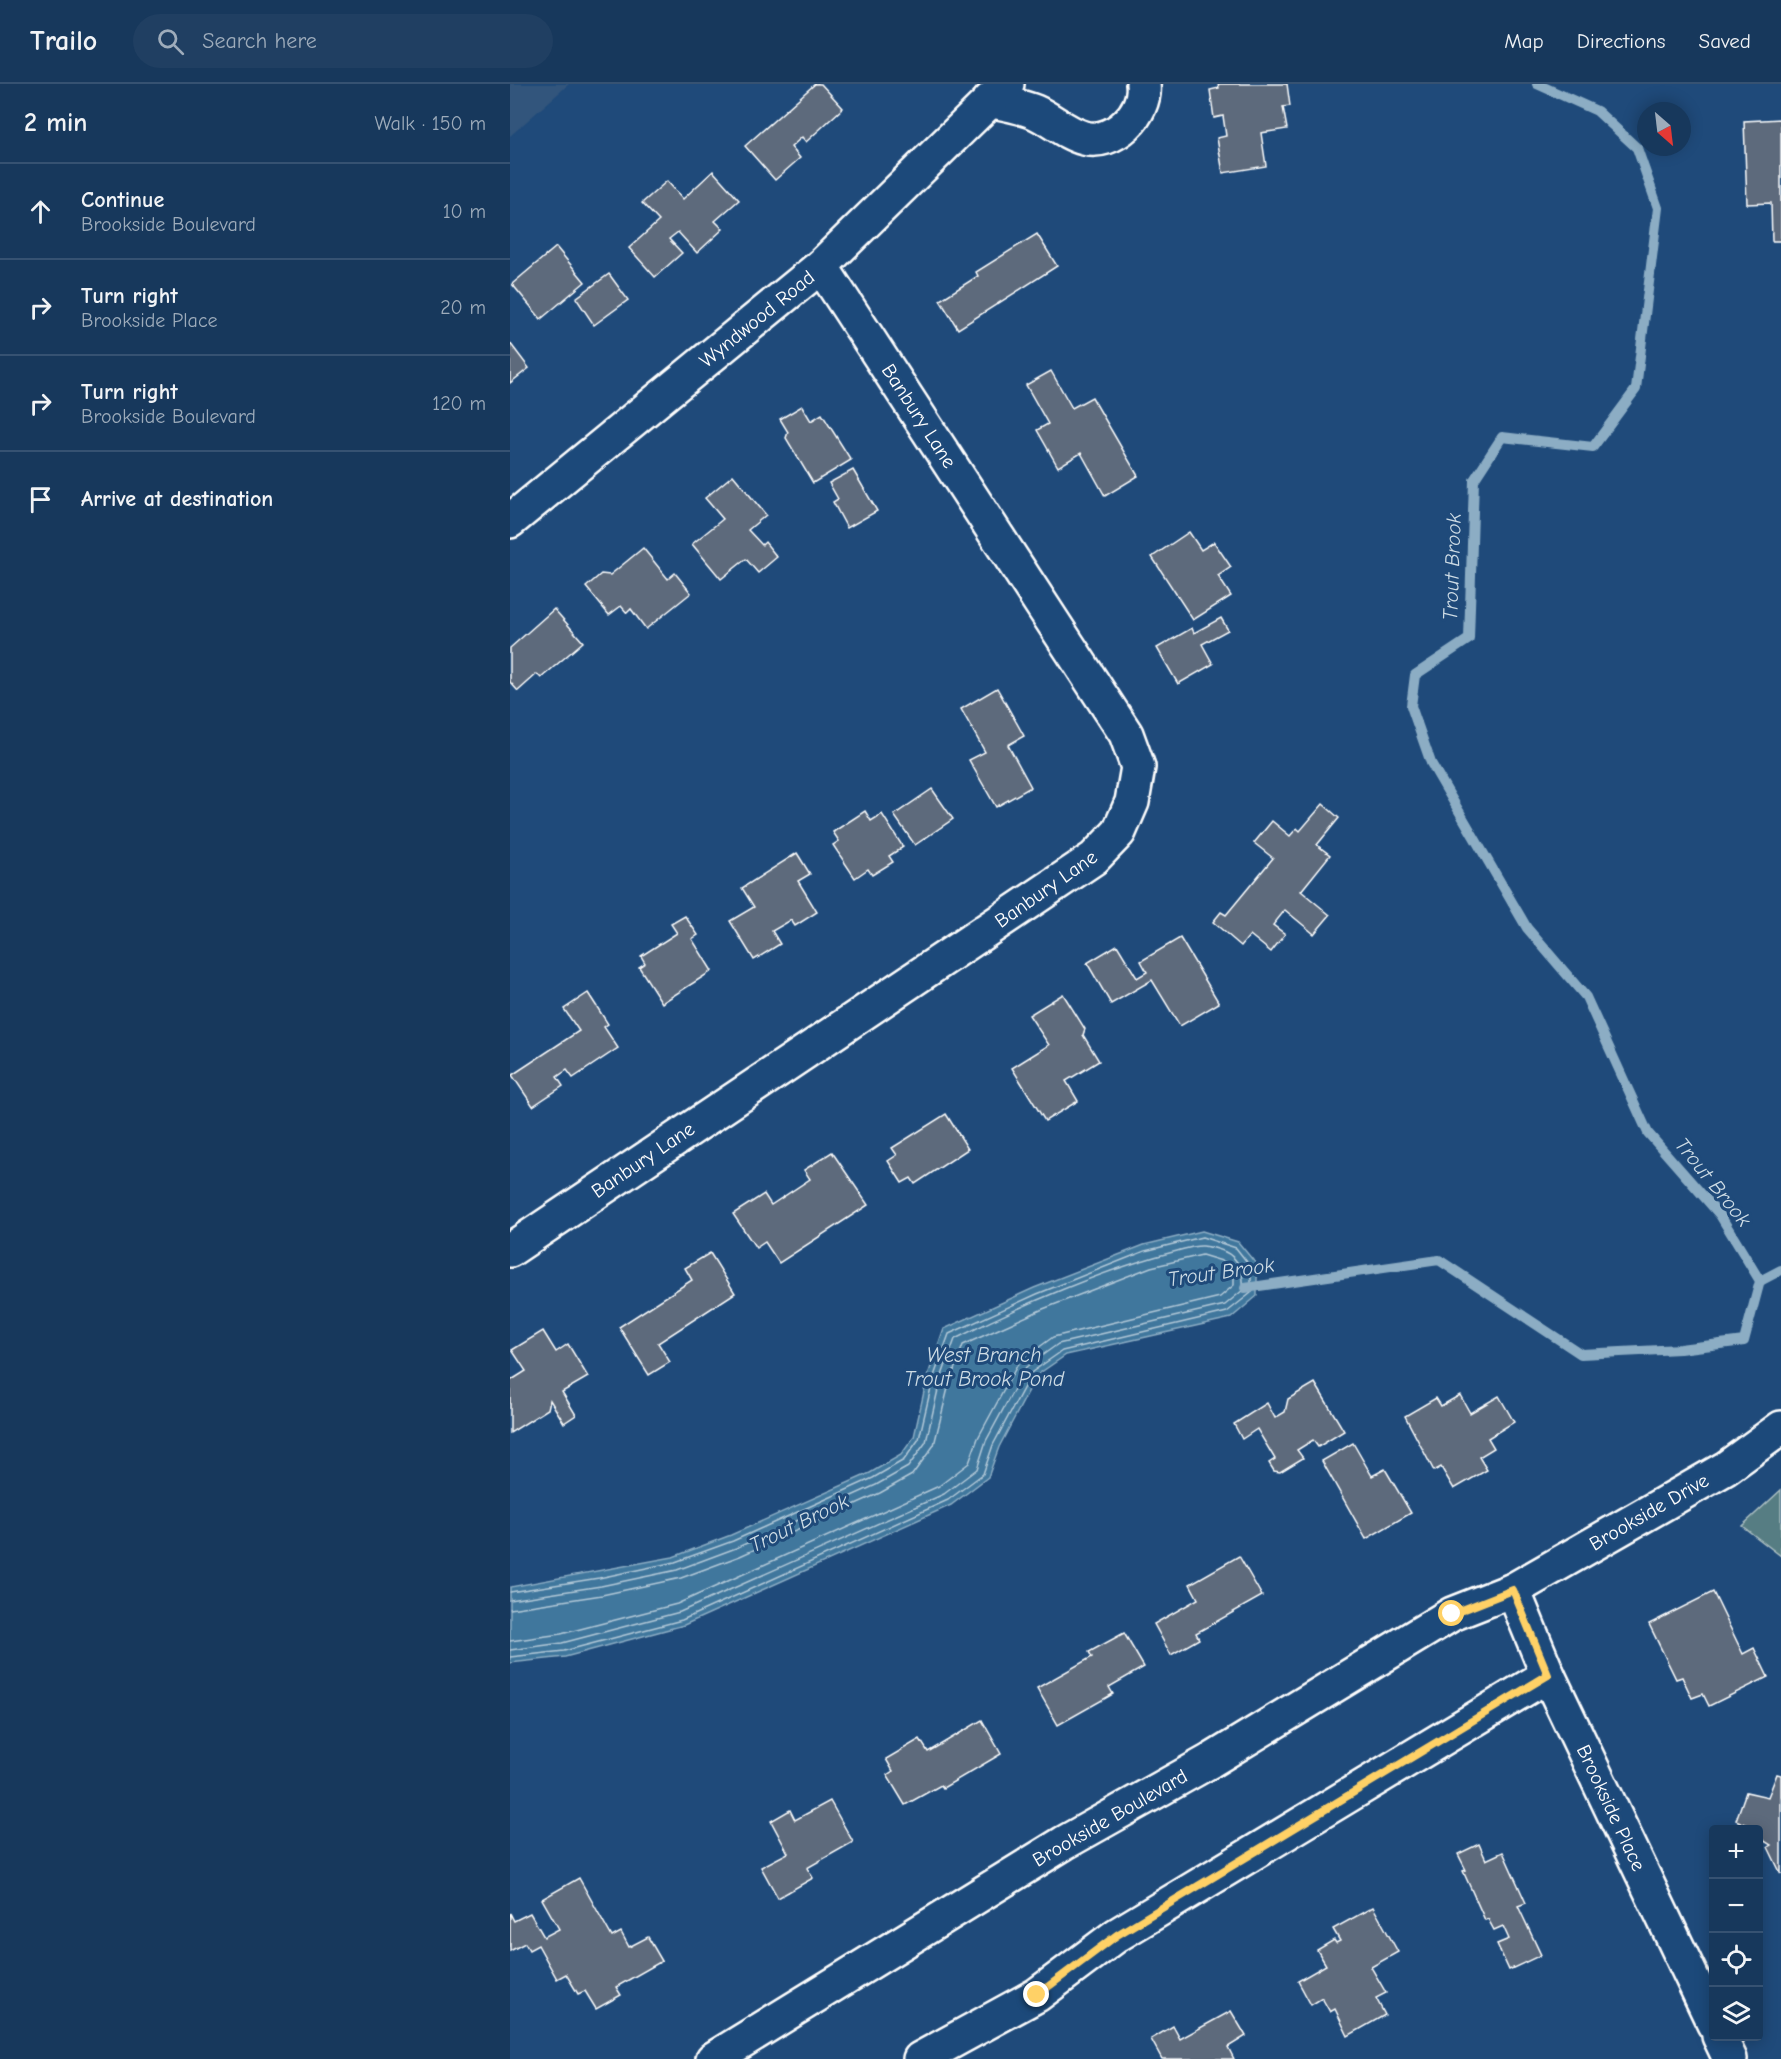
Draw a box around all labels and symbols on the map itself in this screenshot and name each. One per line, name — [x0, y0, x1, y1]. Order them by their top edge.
north arrow — [1637, 102, 1691, 156]
street label: Wyndwood Road — [695, 266, 819, 372]
street label: Banbury Lane — [877, 360, 961, 472]
water label: Trout Brook — [1438, 512, 1466, 621]
street label: Banbury Lane — [991, 845, 1101, 933]
street label: Banbury Lane — [587, 1117, 699, 1203]
water label: Trout Brook — [1670, 1133, 1757, 1232]
water label: Trout Brook — [1166, 1253, 1277, 1291]
water label: West Branch Trout Brook Pond — [904, 1343, 1065, 1391]
street label: Brookside Drive — [1585, 1469, 1713, 1555]
water label: Trout Brook — [745, 1488, 853, 1557]
route start — [1438, 1600, 1464, 1626]
street label: Brookside Place — [1572, 1741, 1650, 1875]
street label: Brookside Boulevard — [1029, 1764, 1191, 1872]
route end — [1023, 1981, 1049, 2007]

